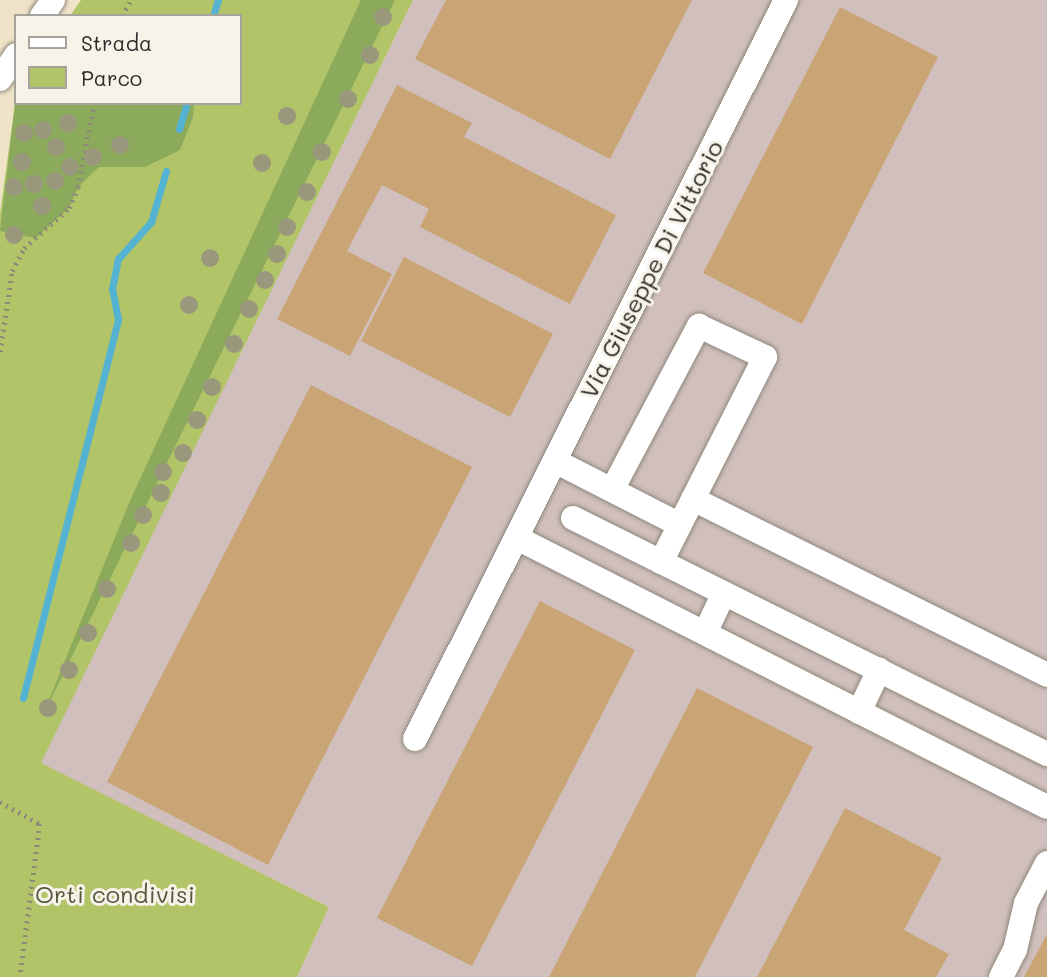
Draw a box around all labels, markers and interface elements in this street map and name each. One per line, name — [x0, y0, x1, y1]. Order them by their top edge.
legend — [14, 14, 242, 105]
text: Strada — [81, 29, 152, 56]
text: Parco — [81, 64, 142, 91]
street label: Via Giuseppe Di Vittorio — [573, 135, 729, 403]
park label: Orti condivisi — [35, 880, 195, 908]

